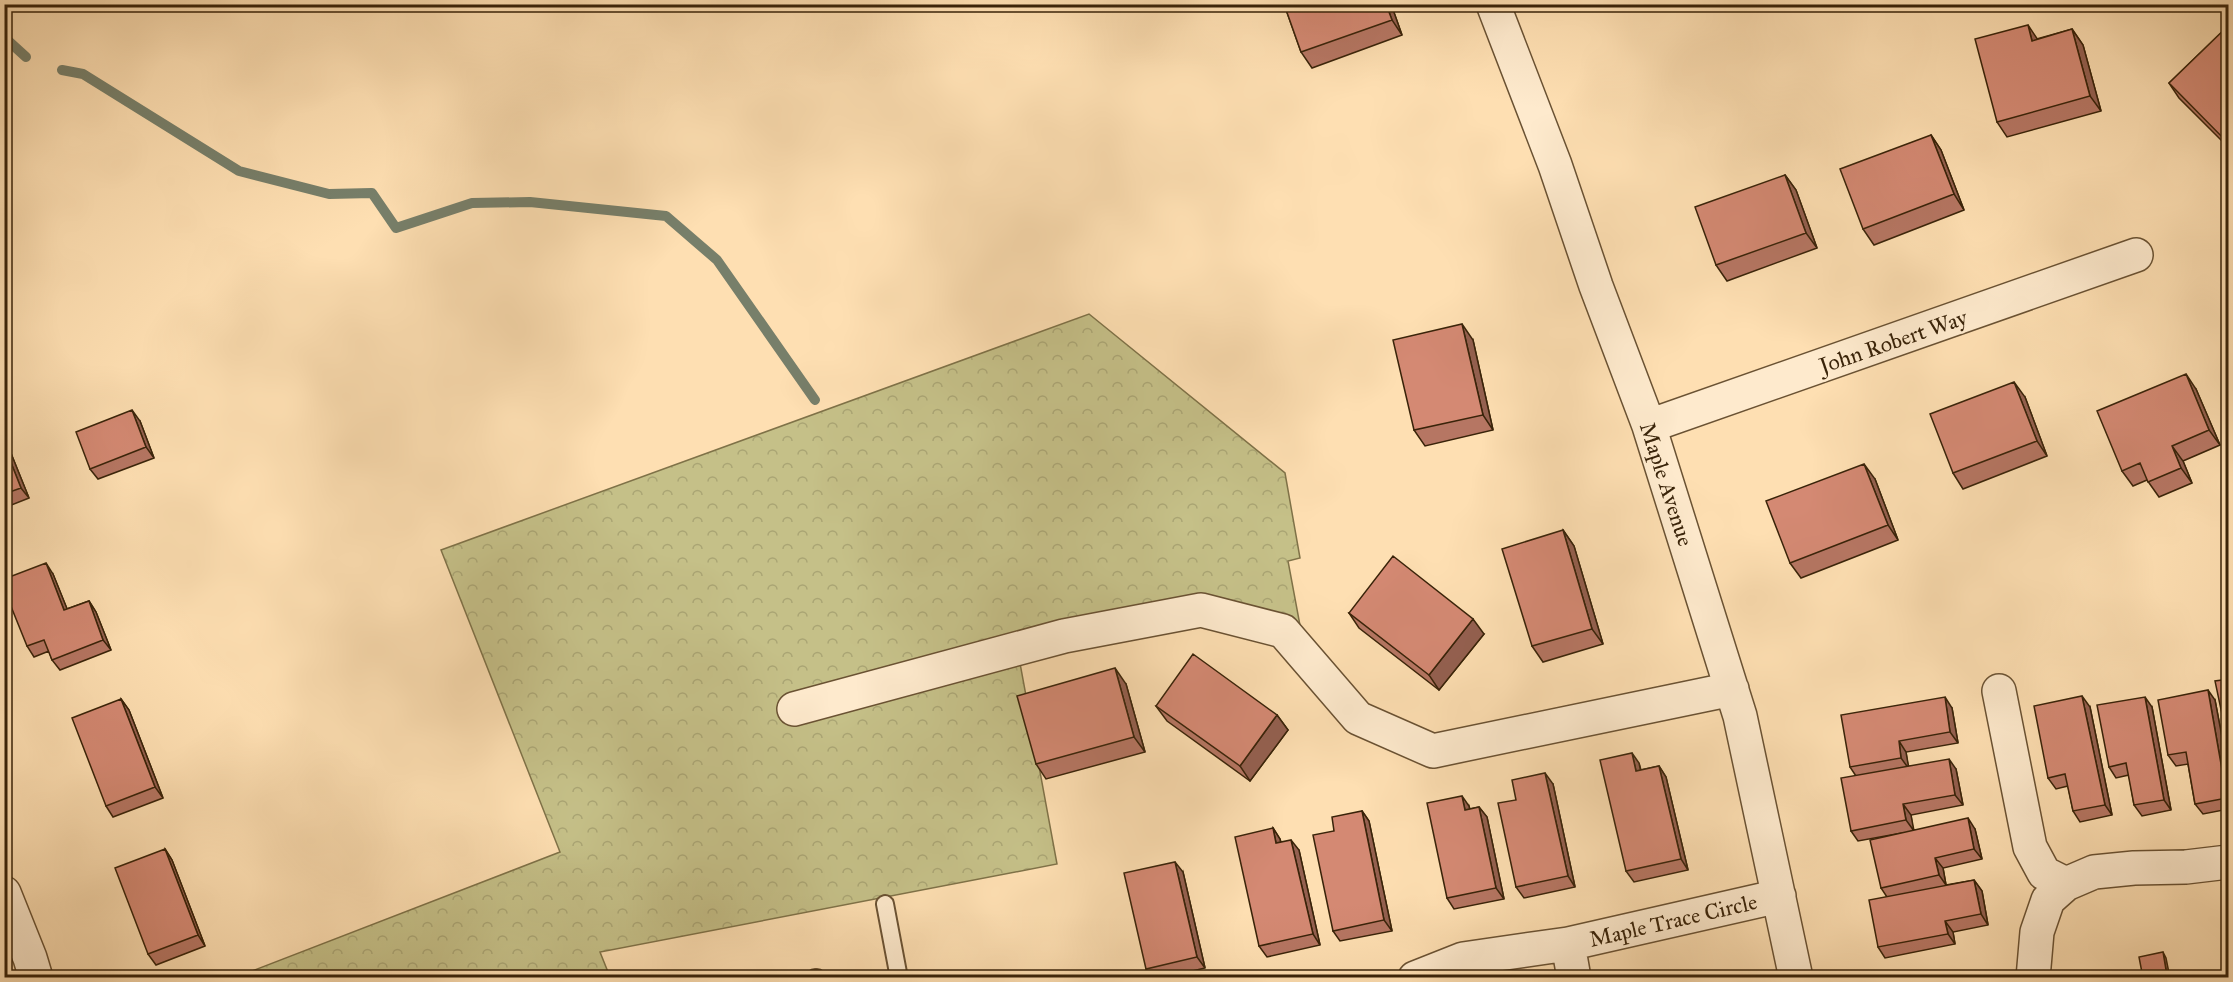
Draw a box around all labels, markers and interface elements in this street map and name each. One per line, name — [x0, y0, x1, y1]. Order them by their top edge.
street label: John Robert Way — [1814, 303, 1971, 380]
street label: Maple Avenue — [1634, 419, 1699, 550]
street label: Maple Trace Circle — [1587, 888, 1760, 953]

